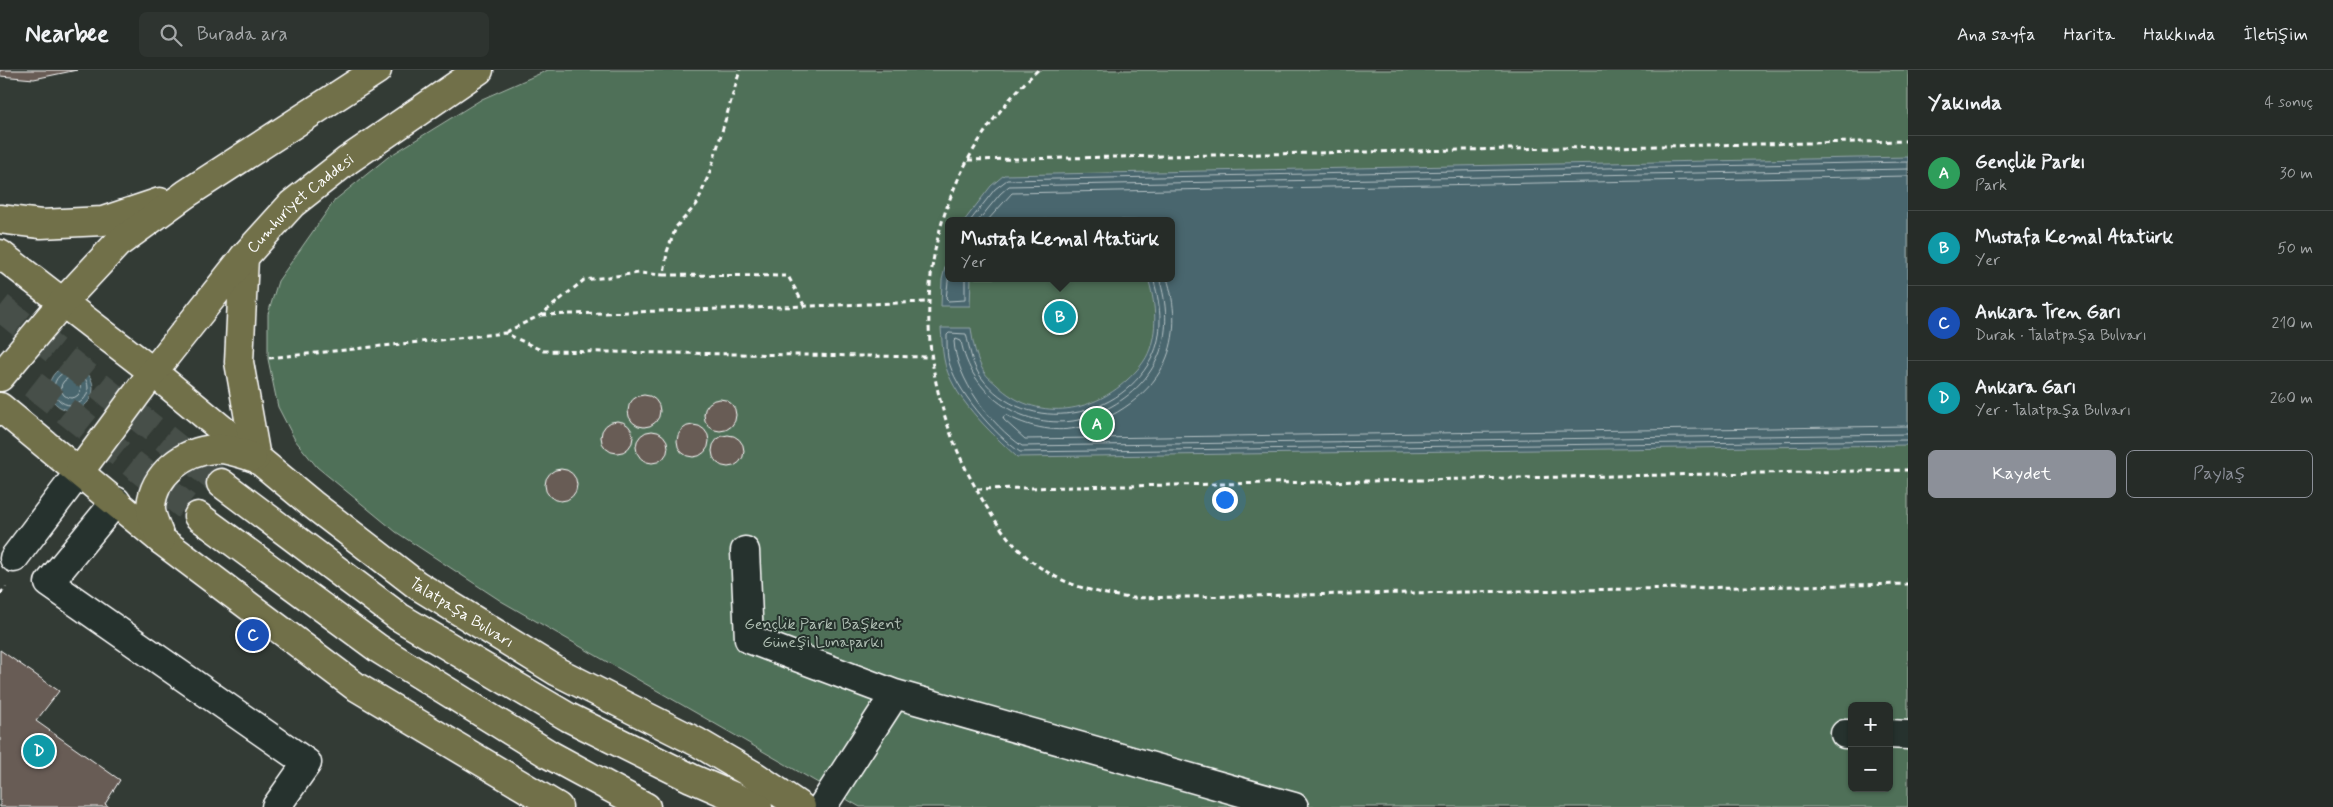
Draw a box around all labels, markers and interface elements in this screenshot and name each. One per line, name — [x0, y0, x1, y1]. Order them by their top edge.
search box — [139, 12, 489, 57]
text: Nearbee — [25, 19, 109, 50]
icon: search — [157, 21, 185, 49]
text: Burada ara — [197, 22, 288, 47]
text: Ana sayfa — [1957, 23, 2036, 47]
text: Harita — [2064, 23, 2115, 47]
text: Hakkında — [2143, 23, 2216, 47]
text: İletişim — [2244, 23, 2308, 47]
text: Yakında — [1928, 89, 2002, 117]
text: 4 sonuç — [2264, 92, 2313, 113]
street label: Cumhuriyet Caddesi — [242, 148, 358, 258]
text: Gençlik Parkı — [1975, 150, 2086, 175]
text: A — [1939, 163, 1949, 184]
text: 30 m — [2280, 163, 2313, 184]
text: Park — [1975, 175, 2007, 196]
popup — [945, 217, 1175, 282]
text: Mustafa Kemal Atatürk — [1975, 225, 2174, 250]
text: Mustafa Kemal Atatürk — [961, 227, 1159, 252]
text: B — [1939, 238, 1949, 259]
text: 50 m — [2277, 238, 2313, 259]
text: Yer — [1975, 250, 2000, 271]
text: Yer — [961, 252, 986, 273]
pin: B — [1044, 298, 1076, 336]
text: Ankara Tren Garı — [1975, 300, 2121, 325]
text: C — [1938, 313, 1950, 334]
text: 210 m — [2272, 313, 2313, 334]
text: Durak · Talatpaşa Bulvarı — [1975, 325, 2147, 346]
text: Ankara Garı — [1975, 375, 2076, 400]
text: D — [1938, 388, 1950, 409]
text: 260 m — [2270, 388, 2313, 409]
text: Yer · Talatpaşa Bulvarı — [1975, 400, 2131, 421]
pin: A — [1081, 405, 1113, 443]
button: Kaydet — [1928, 450, 2116, 498]
button: Paylaş — [2126, 450, 2313, 498]
your location — [1212, 487, 1238, 513]
street label: Talatpaşa Bulvarı — [405, 572, 518, 653]
park label: Gençlik Parkı Başkent Güneşi Lunaparkı — [744, 614, 902, 653]
pin: C — [237, 616, 269, 654]
map controls — [1848, 702, 1893, 792]
button: + — [1848, 702, 1893, 747]
pin: D — [23, 732, 55, 770]
button: − — [1848, 747, 1893, 792]

